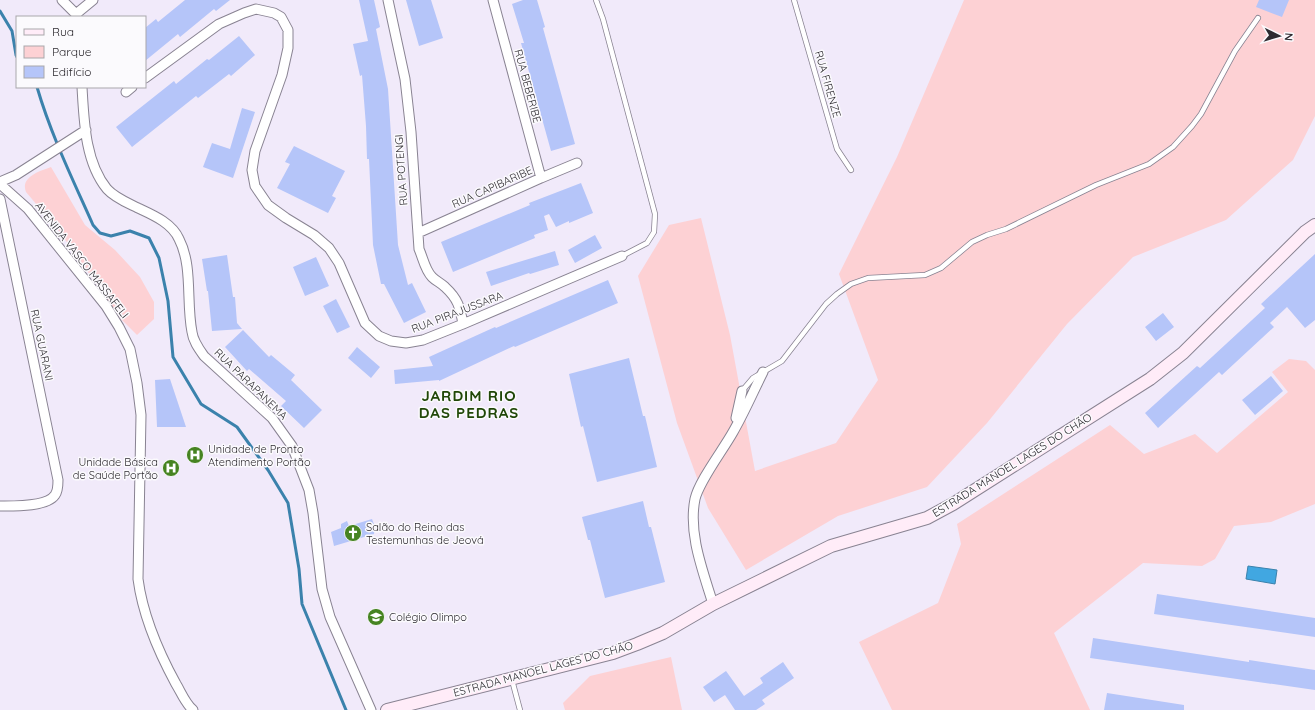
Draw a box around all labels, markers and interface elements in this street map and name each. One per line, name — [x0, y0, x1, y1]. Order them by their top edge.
legend — [16, 16, 146, 88]
north arrow — [1259, 16, 1299, 56]
text: Rua — [52, 24, 74, 39]
text: N — [1282, 32, 1296, 42]
text: Parque — [52, 44, 92, 59]
street label: RUA BEBERIBE — [511, 48, 545, 124]
street label: RUA FIRENZE — [812, 49, 844, 119]
text: Edifício — [52, 64, 92, 79]
street label: RUA POTENGI — [392, 134, 410, 206]
street label: RUA CAPIBARIBE — [450, 163, 534, 211]
street label: AVENIDA VASCO MASSAFELI — [32, 199, 132, 321]
street label: RUA PIRAJUSSARA — [409, 288, 505, 336]
street label: RUA GUARANI — [28, 308, 56, 382]
street label: RUA PARAPANEMA — [211, 345, 291, 423]
district label: JARDIM RIO DAS PEDRAS — [419, 386, 519, 422]
street label: ESTRADA MANOEL LAGES DO CHÃO — [930, 410, 1094, 520]
place label: Unidade de Pronto Atendimento Portão — [208, 442, 311, 469]
hospital icon: Unidade de Pronto Atendimento Portão — [185, 445, 205, 465]
place label: Unidade Básica de Saúde Portão — [73, 455, 158, 482]
hospital icon: Unidade Básica de Saúde Portão — [161, 458, 181, 478]
place label: Salão do Reino das Testemunhas de Jeová — [366, 520, 484, 547]
church icon: Salão do Reino das Testemunhas de Jeová — [343, 523, 363, 543]
school or university icon: Colégio Olimpo — [366, 607, 386, 627]
place label: Colégio Olimpo — [389, 610, 467, 624]
street label: ESTRADA MANOEL LAGES DO CHÃO — [452, 638, 634, 700]

